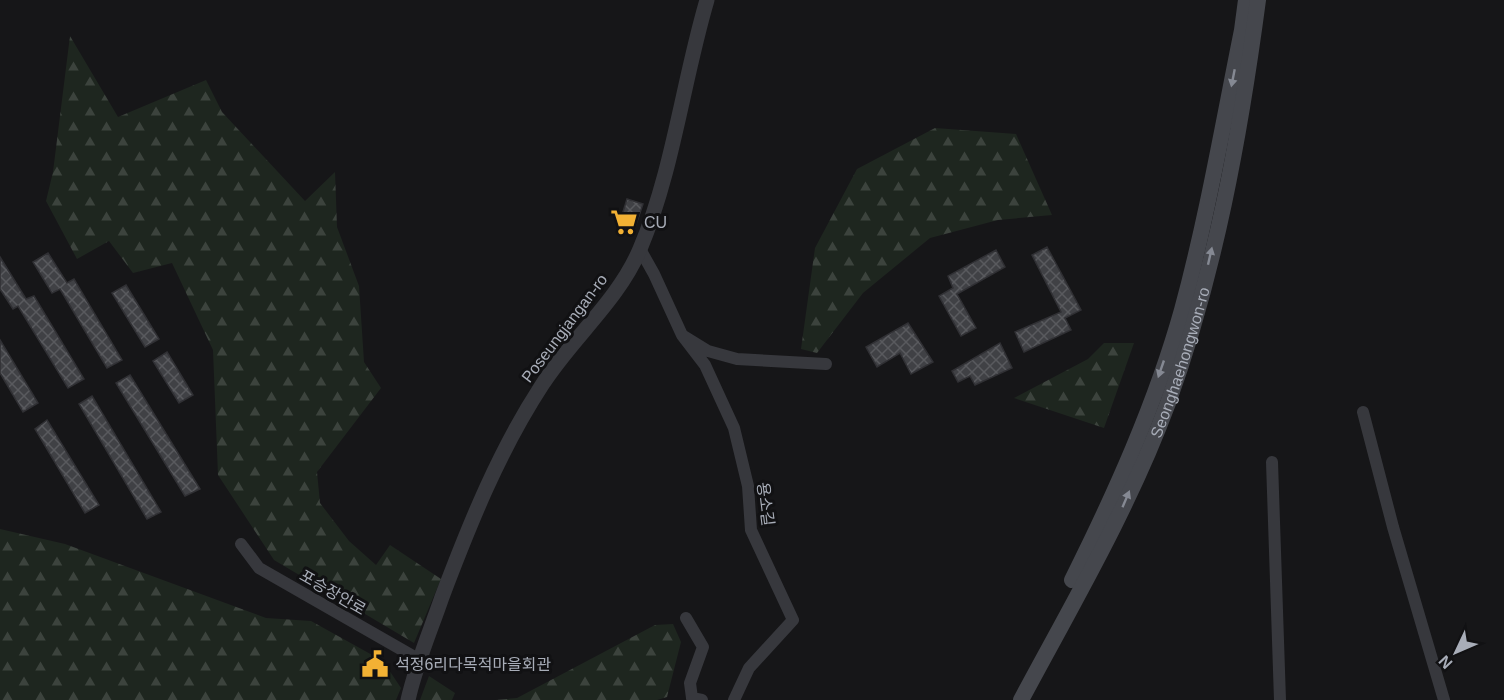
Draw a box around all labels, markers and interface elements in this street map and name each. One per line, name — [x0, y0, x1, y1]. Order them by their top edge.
one-way arrow — [1228, 69, 1237, 88]
supermarket icon: CU — [609, 207, 639, 237]
place label: CU — [644, 214, 667, 231]
one-way arrow — [1206, 247, 1216, 265]
street label: Poseungjangan-ro — [518, 271, 611, 386]
street label: Seonghaehongwon-ro — [1147, 285, 1213, 440]
one-way arrow — [1156, 360, 1166, 378]
street label: 용소길 — [754, 481, 777, 527]
one-way arrow — [1122, 490, 1131, 508]
street label: 포승장안로 — [297, 567, 369, 618]
north arrow — [1426, 622, 1486, 682]
public building icon: 석정6리다목적마을회관 — [360, 649, 390, 679]
text: N — [1435, 652, 1456, 672]
place label: 석정6리다목적마을회관 — [395, 656, 551, 673]

